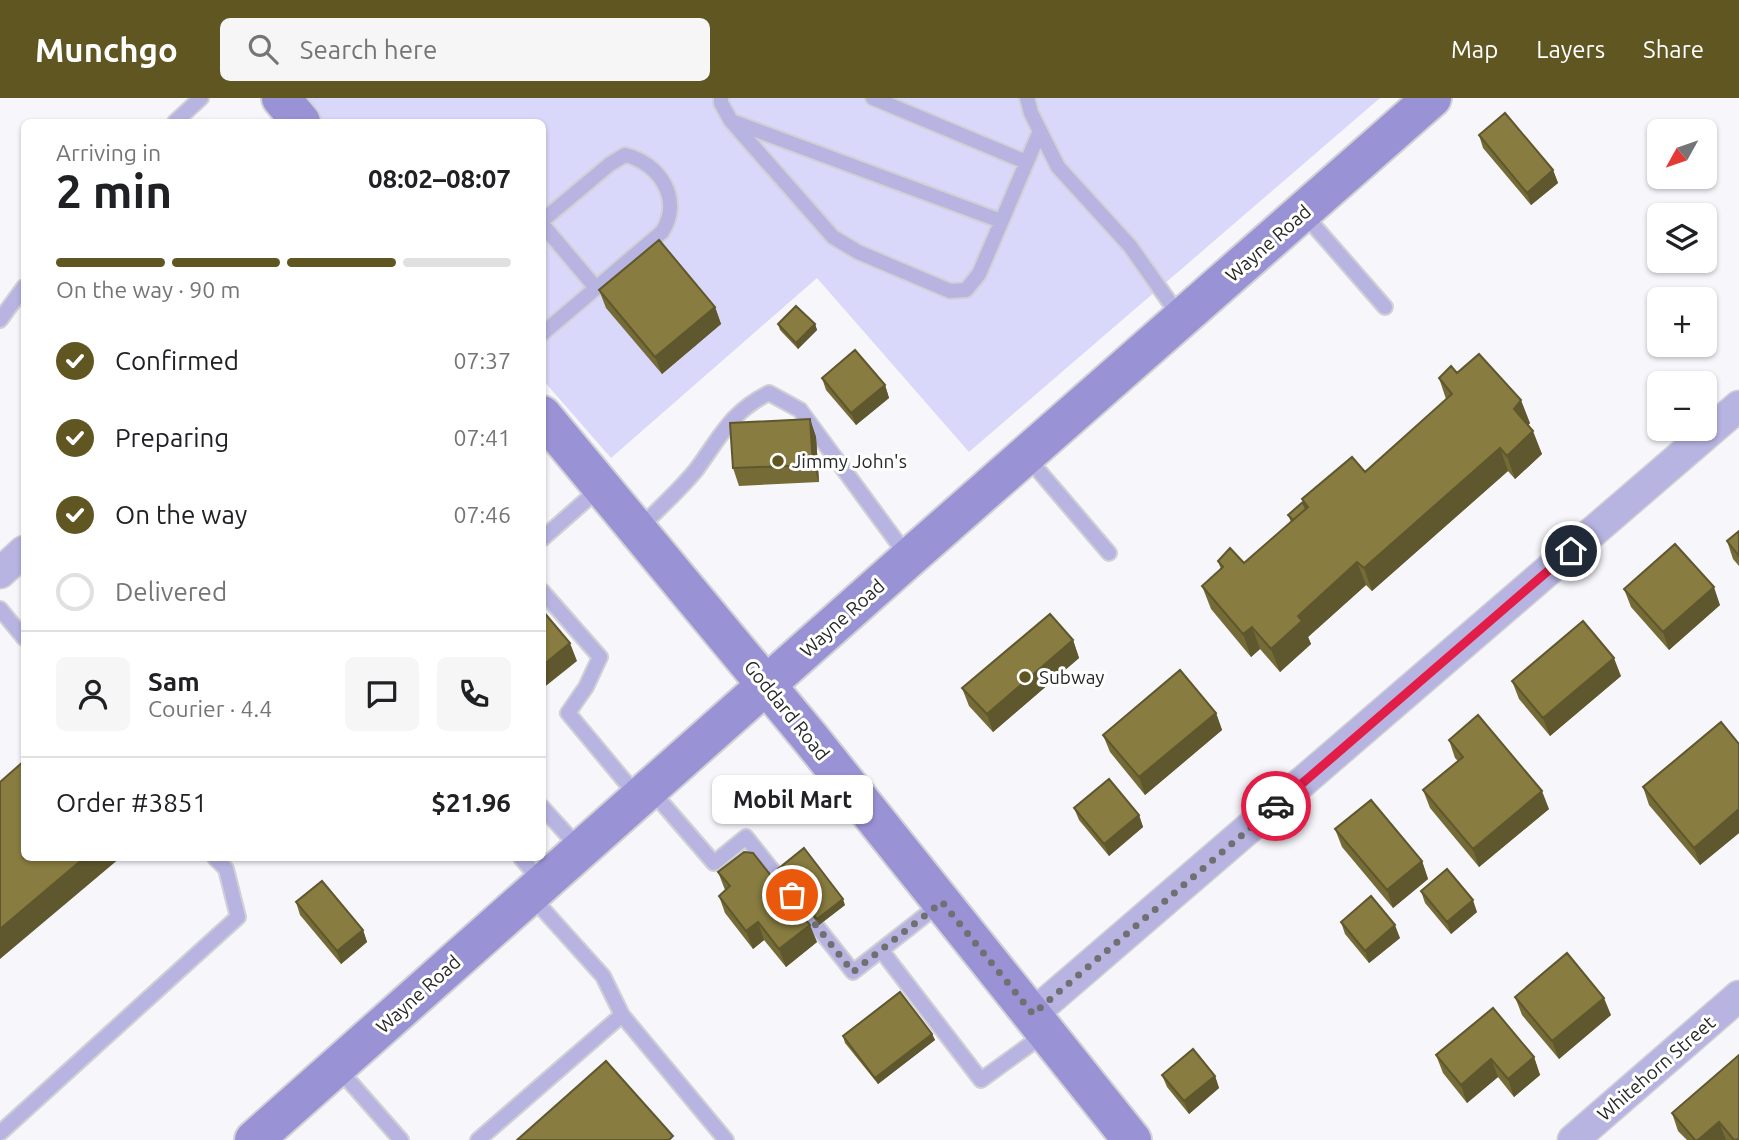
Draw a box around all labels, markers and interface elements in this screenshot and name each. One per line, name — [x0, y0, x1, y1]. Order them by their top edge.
search box — [220, 18, 710, 81]
icon: search — [244, 30, 282, 68]
text: Munchgo — [35, 31, 178, 68]
text: Search here — [300, 35, 437, 64]
text: Map — [1451, 36, 1498, 63]
text: Layers — [1536, 36, 1605, 63]
text: Share — [1643, 36, 1704, 63]
north arrow — [1647, 119, 1717, 189]
map controls — [1647, 119, 1717, 441]
text: Arriving in — [56, 140, 161, 165]
text: 08:02–08:07 — [368, 164, 511, 193]
text: 2 min — [56, 165, 172, 217]
street label: Wayne Road — [1221, 200, 1315, 286]
button: layers — [1647, 203, 1717, 273]
text: On the way · 90 m — [56, 277, 240, 302]
button: + — [1647, 287, 1717, 357]
icon: check — [56, 342, 94, 380]
text: Confirmed — [115, 346, 239, 375]
text: 07:37 — [453, 348, 511, 373]
button: − — [1647, 371, 1717, 441]
icon: check — [56, 419, 94, 457]
text: Preparing — [115, 423, 229, 452]
text: 07:41 — [453, 425, 511, 450]
place label: Jimmy John's — [792, 450, 907, 472]
marker: Jimmy John's — [770, 453, 786, 469]
icon: check — [56, 496, 94, 534]
text: On the way — [115, 500, 247, 529]
text: 07:46 — [453, 502, 511, 527]
pin — [1541, 521, 1601, 581]
icon: home — [1552, 532, 1590, 570]
street label: Wayne Road — [795, 574, 889, 662]
text: Delivered — [115, 577, 227, 606]
street label: Goddard Road — [740, 656, 834, 764]
button: person — [56, 657, 130, 731]
button: chat — [345, 657, 419, 731]
button: phone — [437, 657, 511, 731]
place label: Subway — [1039, 666, 1105, 688]
text: Sam — [148, 667, 200, 696]
marker: Subway — [1017, 669, 1033, 685]
text: Courier · 4.4 — [148, 696, 272, 721]
courier — [1241, 771, 1311, 841]
callout: Mobil Mart — [712, 776, 872, 825]
text: Mobil Mart — [733, 787, 852, 812]
icon: car — [1257, 787, 1295, 825]
text: Order #3851 — [56, 788, 207, 817]
text: $21.96 — [431, 788, 511, 817]
pin — [762, 865, 822, 925]
icon: bag — [773, 876, 811, 914]
street label: Wayne Road — [371, 950, 465, 1038]
street label: Whitehorn Street — [1593, 1011, 1720, 1125]

